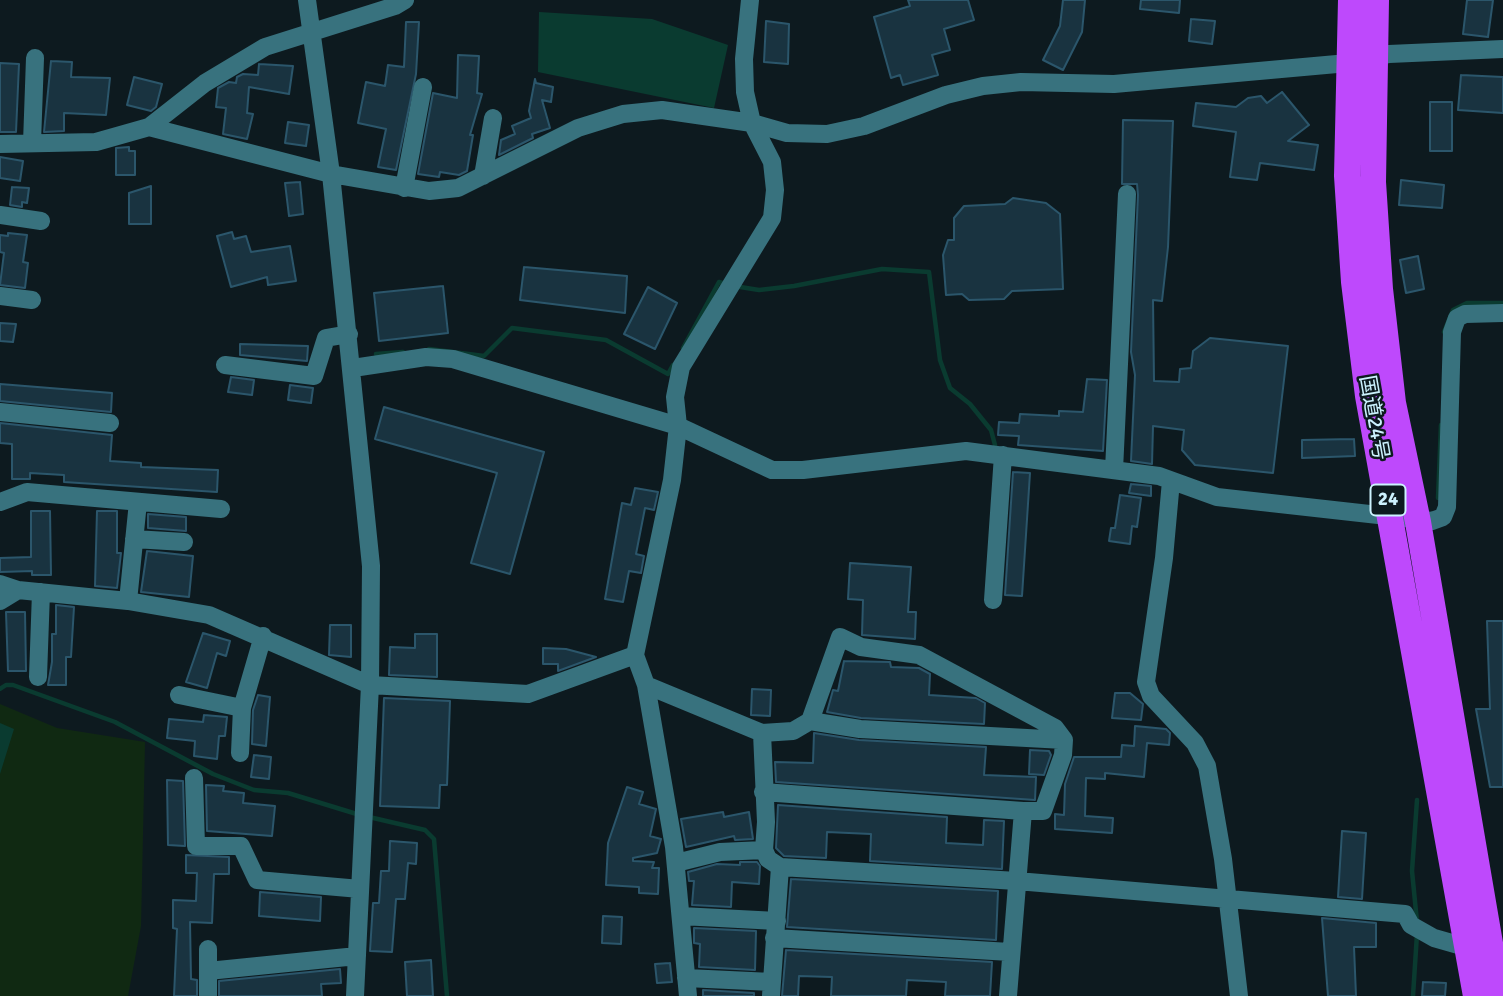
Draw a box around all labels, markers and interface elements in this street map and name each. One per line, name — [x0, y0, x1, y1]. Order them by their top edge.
street label: 国道24号 — [1353, 374, 1393, 462]
road number: 24 — [1370, 485, 1406, 516]

